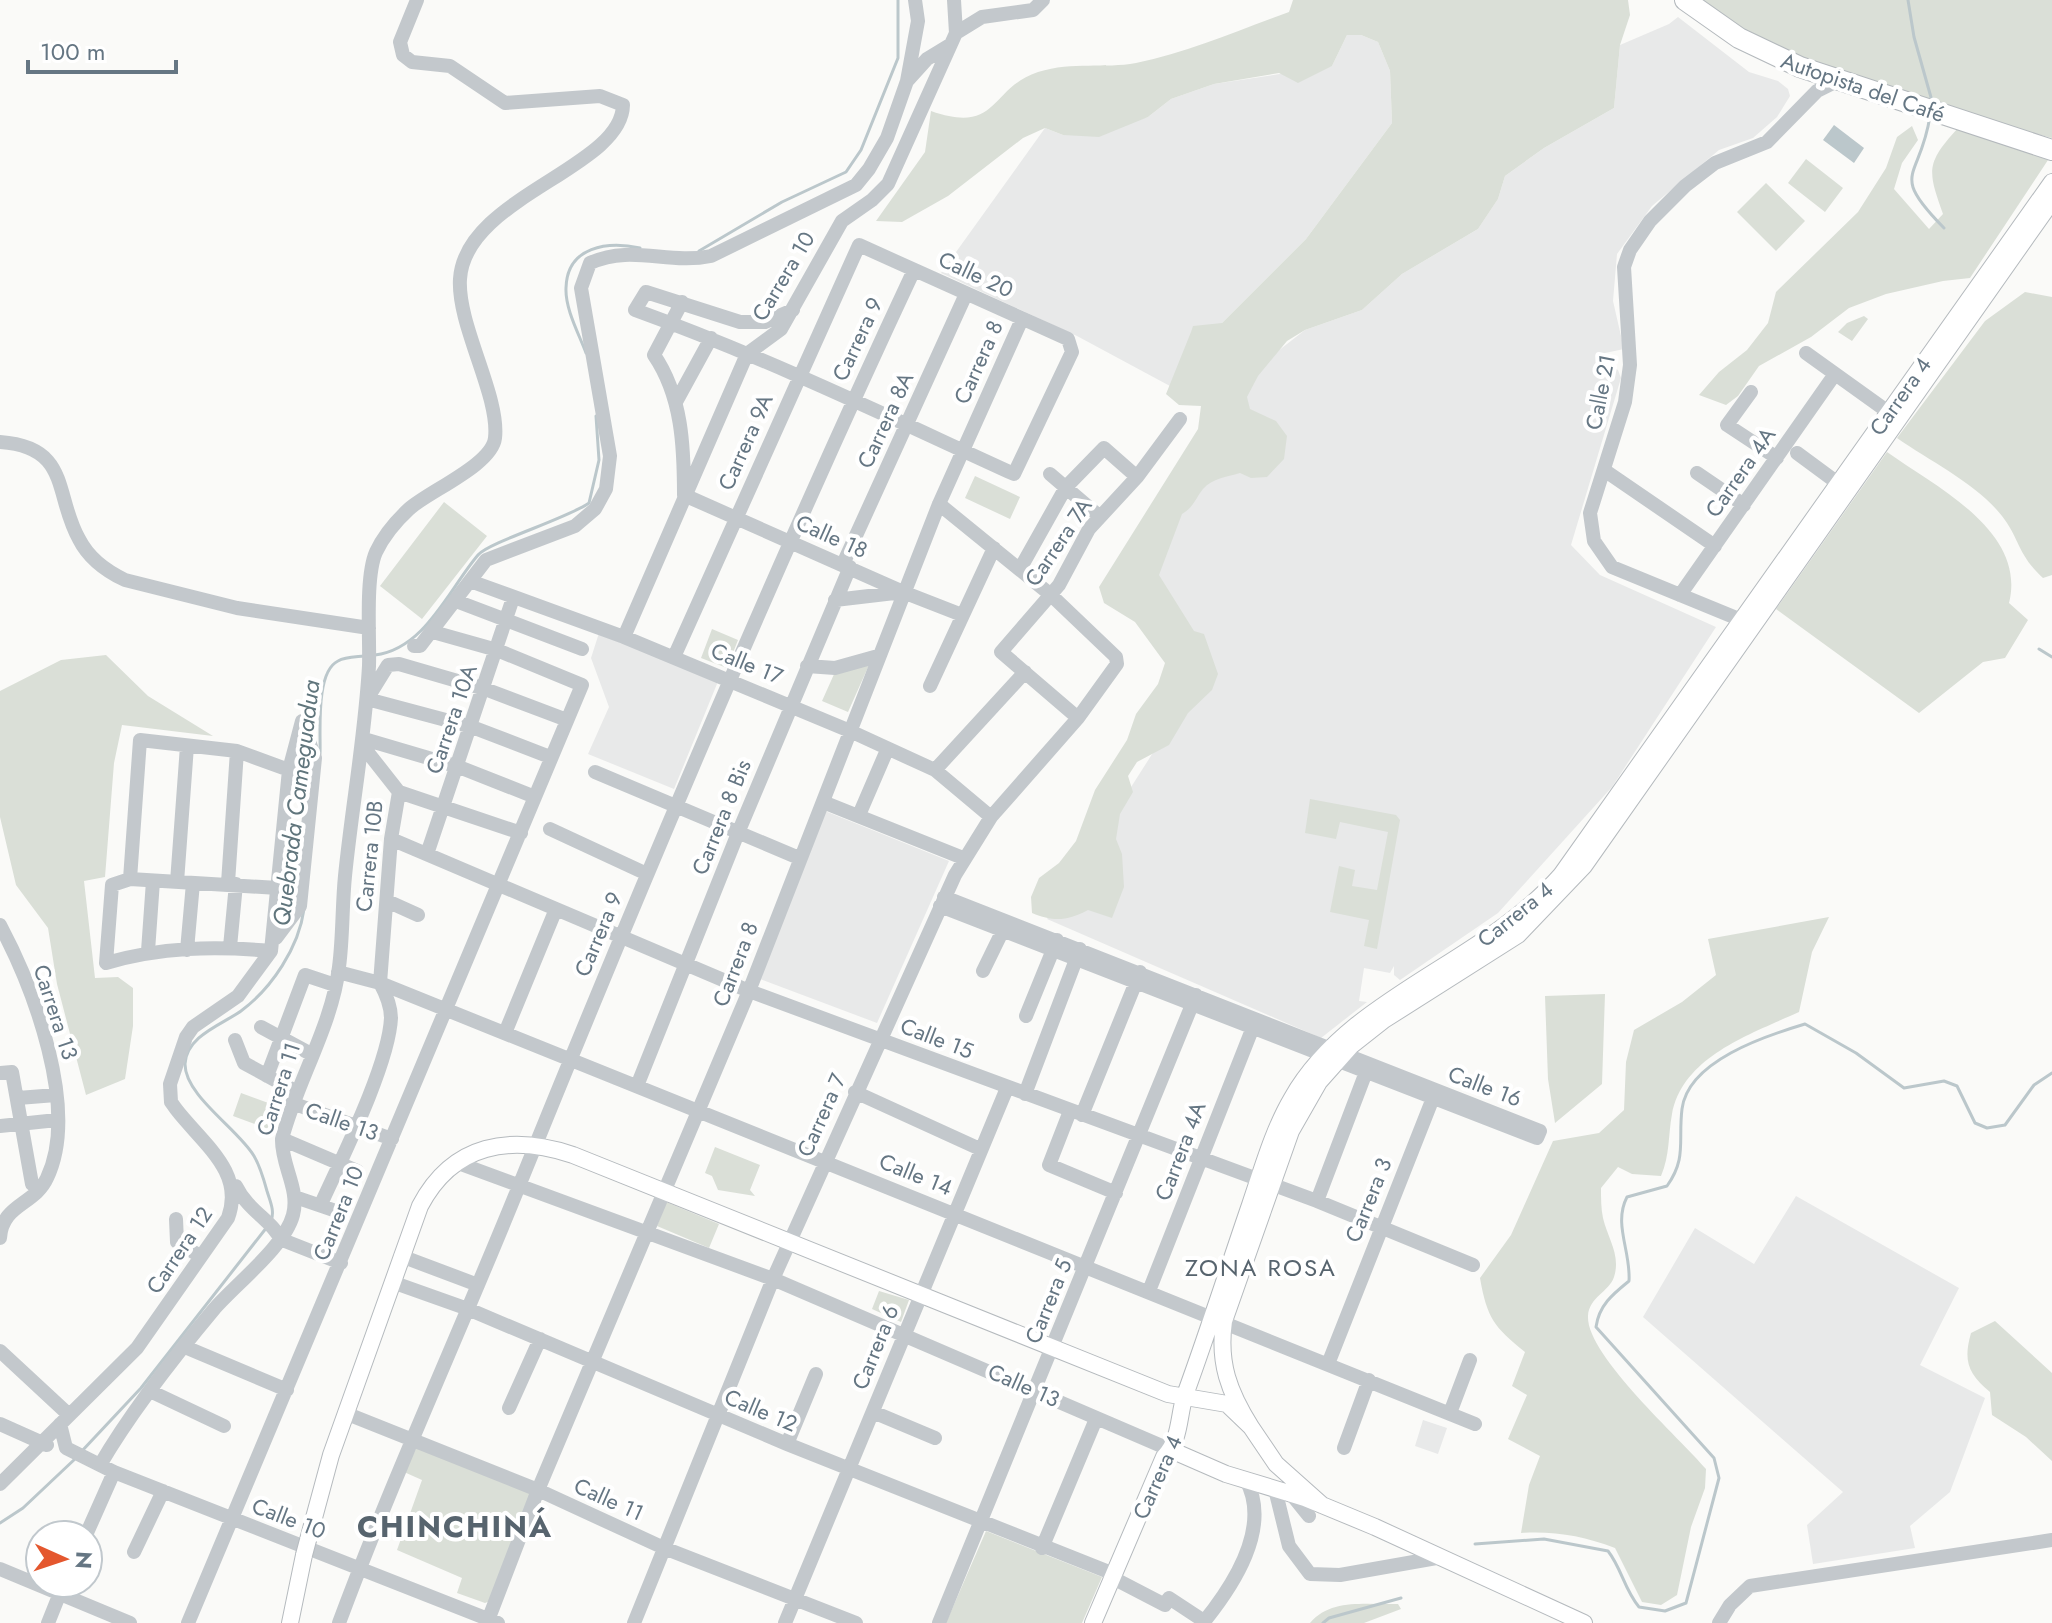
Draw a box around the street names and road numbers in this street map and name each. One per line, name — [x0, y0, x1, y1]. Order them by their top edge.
street label: Autopista del Café — [1777, 44, 1949, 130]
street label: Carrera 10 — [744, 225, 822, 327]
street label: Calle 20 — [933, 243, 1019, 305]
street label: Carrera 9 — [824, 292, 890, 386]
street label: Carrera 8 — [945, 315, 1011, 409]
street label: Carrera 4 — [1861, 350, 1939, 442]
street label: Calle 21 — [1577, 352, 1623, 432]
street label: Carrera 8A — [849, 366, 921, 473]
street label: Carrera 9A — [710, 388, 781, 495]
street label: Carrera 4A — [1697, 420, 1783, 524]
street label: Carrera 7A — [1017, 491, 1100, 593]
street label: Calle 18 — [791, 506, 873, 566]
street label: Calle 17 — [706, 634, 788, 692]
street label: Carrera 10A — [417, 659, 485, 778]
street label: Carrera 8 Bis — [683, 754, 759, 880]
street label: Carrera 10B — [347, 799, 391, 913]
street label: Carrera 4 — [1470, 873, 1560, 955]
street label: Carrera 9 — [566, 887, 630, 981]
street label: Carrera 8 — [704, 917, 766, 1011]
street label: Carrera 13 — [26, 960, 86, 1064]
street label: Calle 15 — [896, 1009, 978, 1067]
street label: Carrera 11 — [248, 1038, 308, 1140]
street label: Calle 16 — [1444, 1057, 1526, 1115]
street label: Carrera 7 — [788, 1068, 854, 1162]
street label: Calle 13 — [301, 1094, 383, 1148]
street label: Carrera 4A — [1146, 1096, 1214, 1205]
street label: Calle 14 — [875, 1145, 958, 1203]
street label: Carrera 3 — [1337, 1153, 1399, 1247]
street label: Carrera 10 — [305, 1161, 371, 1265]
street label: Carrera 12 — [138, 1200, 220, 1300]
street label: Carrera 5 — [1017, 1254, 1079, 1348]
street label: Carrera 6 — [843, 1300, 907, 1394]
street label: Calle 13 — [983, 1355, 1065, 1415]
street label: Calle 12 — [720, 1380, 802, 1440]
street label: Carrera 4 — [1124, 1430, 1190, 1524]
street label: Calle 11 — [569, 1469, 649, 1529]
street label: Calle 10 — [247, 1489, 331, 1547]

